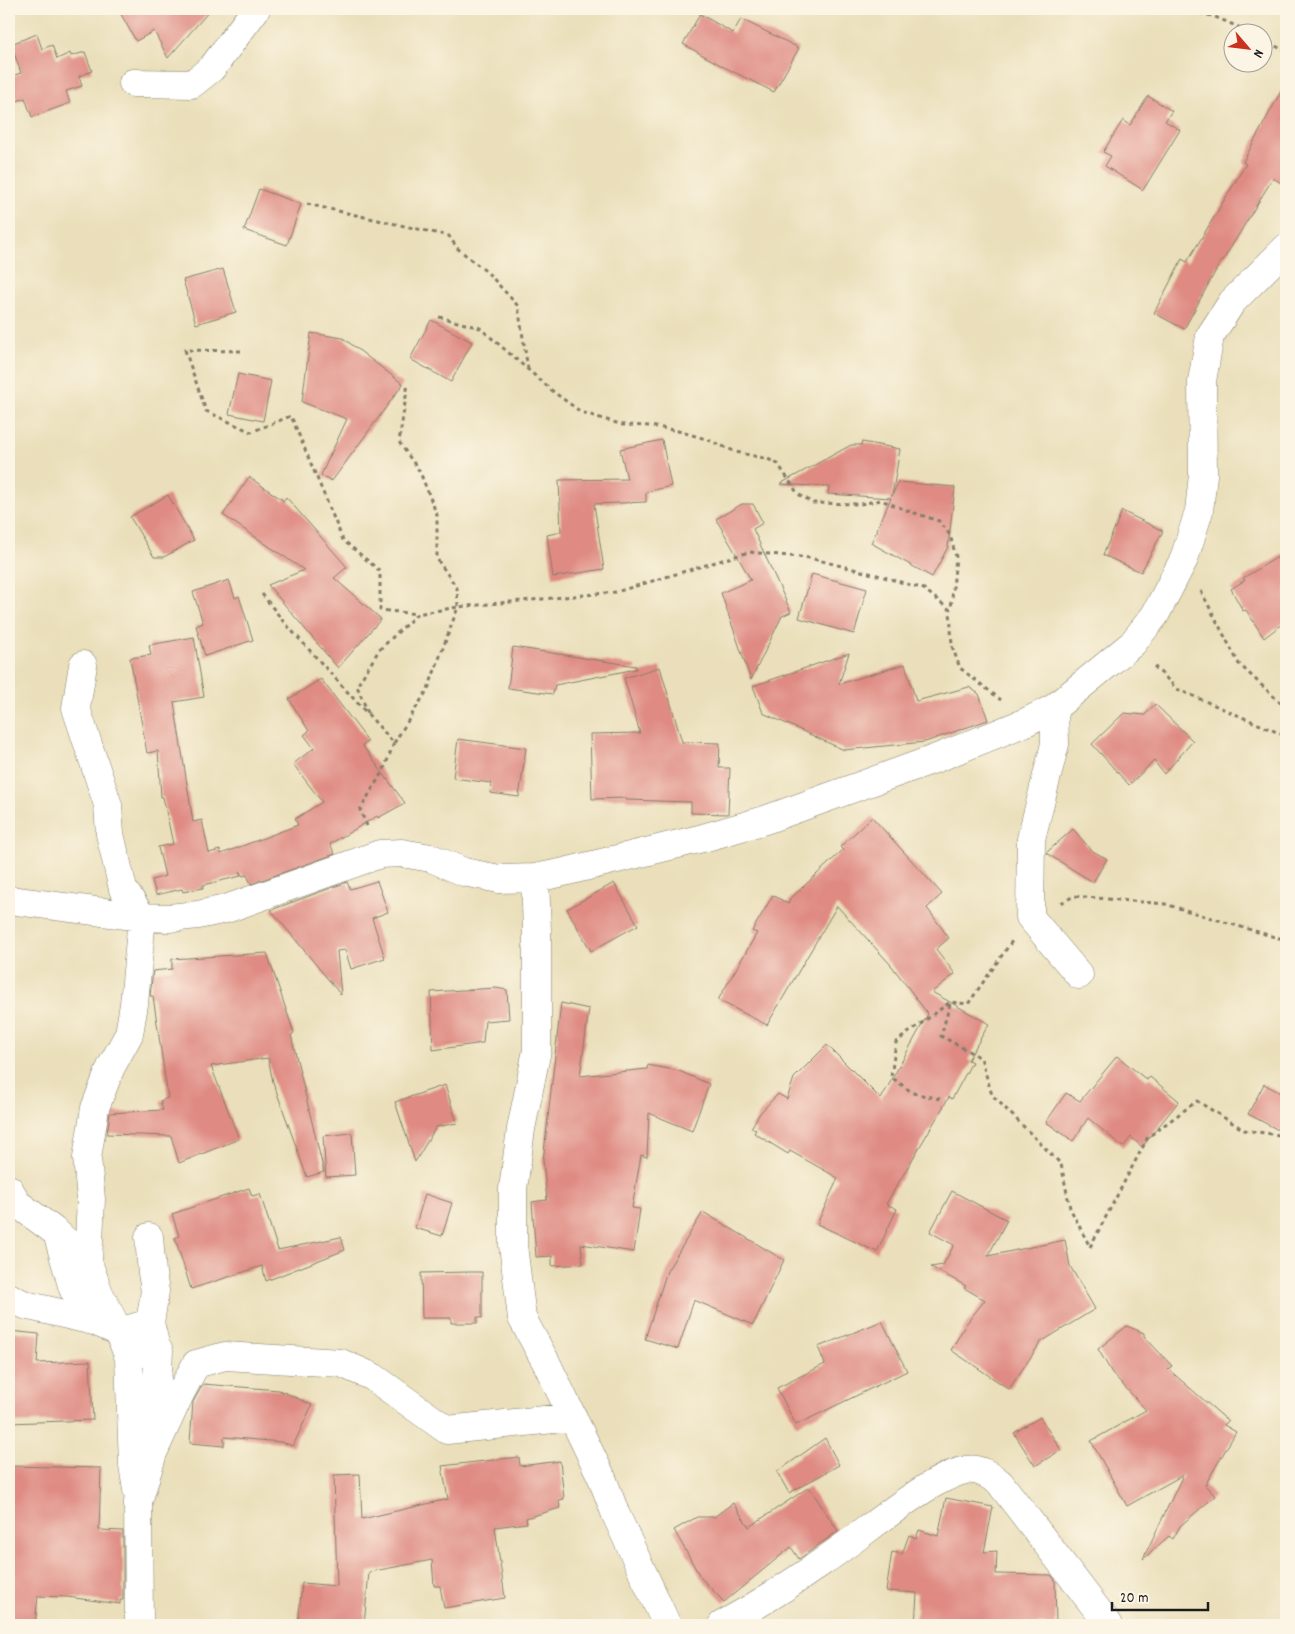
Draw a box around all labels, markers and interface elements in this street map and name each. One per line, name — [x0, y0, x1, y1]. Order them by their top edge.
north arrow — [1222, 22, 1272, 72]
text: N — [1247, 45, 1268, 61]
scale bar — [1112, 1579, 1209, 1611]
text: 20 m — [1120, 1588, 1148, 1610]

